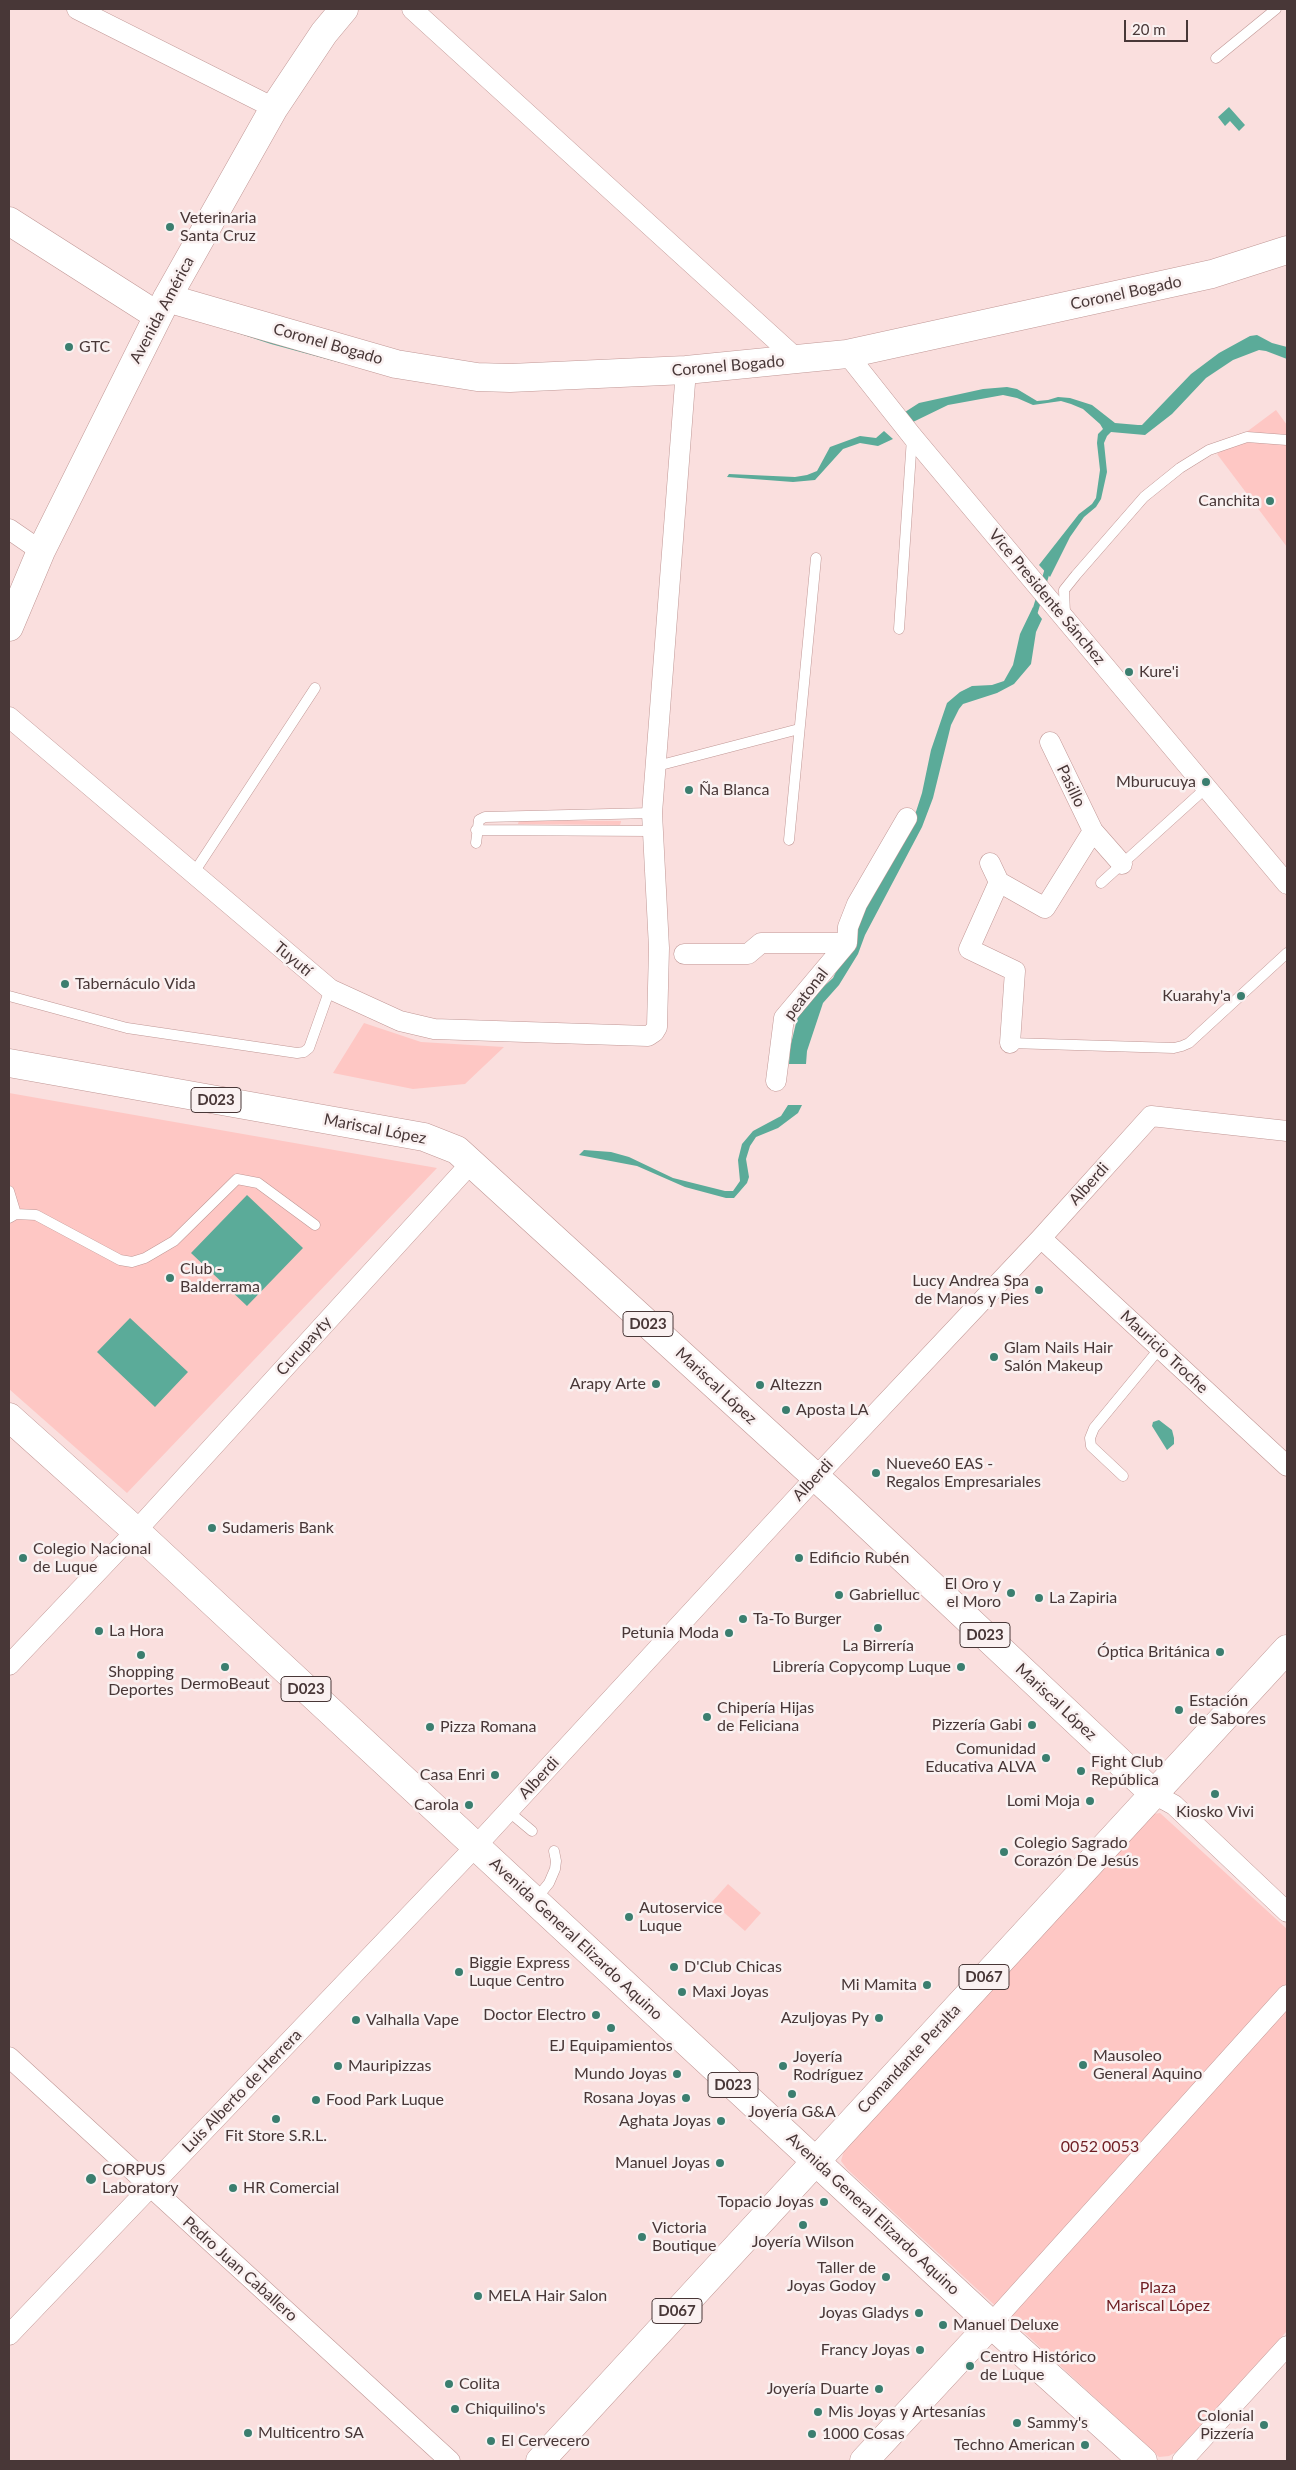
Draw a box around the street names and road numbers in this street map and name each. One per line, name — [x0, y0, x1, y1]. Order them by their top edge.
street label: Avenida América — [126, 253, 198, 367]
street label: Coronel Bogado — [1069, 272, 1183, 314]
street label: Coronel Bogado — [271, 319, 385, 369]
street label: Coronel Bogado — [671, 352, 785, 380]
street label: Vice Presidente Sánchez — [985, 525, 1109, 669]
street label: Pasillo — [1053, 762, 1089, 810]
street label: Tuyutí — [270, 938, 316, 980]
street label: peatonal — [780, 964, 832, 1024]
road number: D023 — [191, 1088, 241, 1112]
street label: Mariscal López — [322, 1110, 428, 1148]
street label: Alberdi — [1065, 1159, 1113, 1209]
street label: Mauricio Troche — [1116, 1306, 1212, 1398]
street label: Curupayty — [272, 1312, 336, 1380]
road number: D023 — [623, 1312, 673, 1336]
street label: Mariscal López — [671, 1344, 761, 1428]
street label: Alberdi — [789, 1455, 837, 1505]
road number: D023 — [960, 1622, 1010, 1648]
street label: Mariscal López — [1011, 1660, 1101, 1744]
road number: D023 — [281, 1676, 331, 1702]
street label: Alberdi — [515, 1753, 563, 1803]
street label: Avenida General Elizardo Aquino — [486, 1854, 666, 2024]
road number: D067 — [959, 1964, 1009, 1990]
street label: Comandante Peralta — [853, 2000, 965, 2118]
street label: Luis Alberto de Herrera — [178, 2026, 306, 2156]
road number: D023 — [708, 2072, 758, 2098]
street label: Avenida General Elizardo Aquino — [783, 2129, 963, 2299]
street label: Pedro Juan Caballero — [179, 2212, 301, 2326]
road number: D067 — [652, 2298, 702, 2324]

